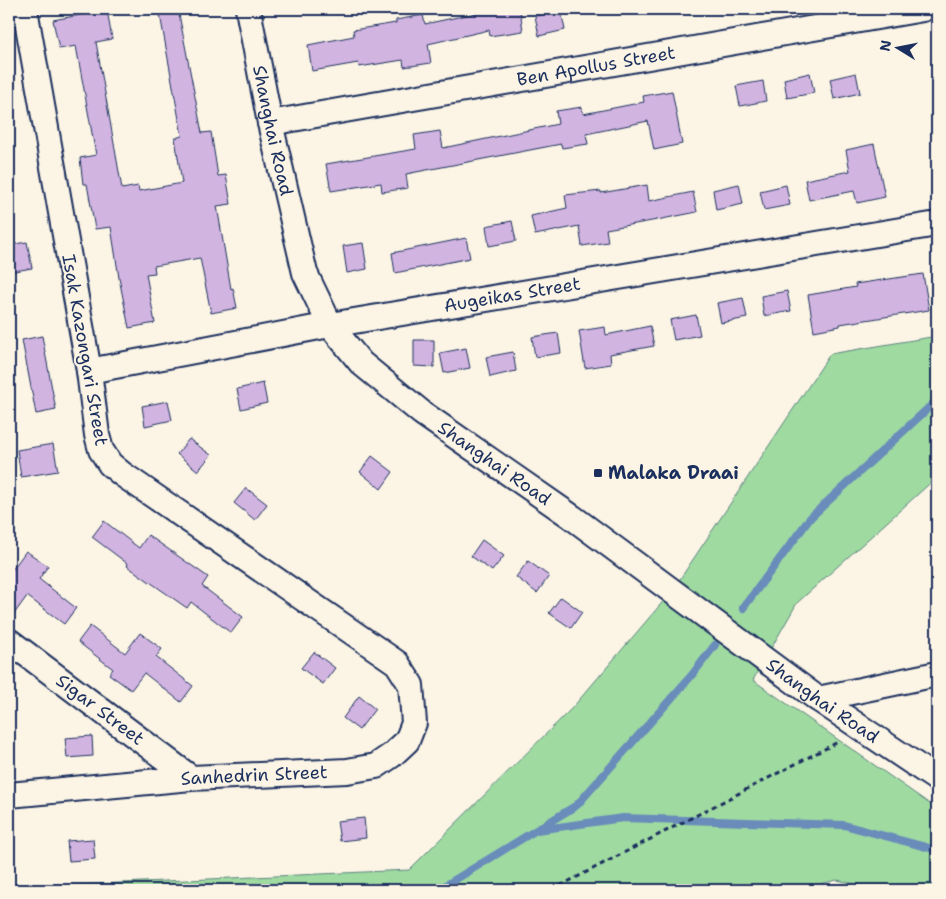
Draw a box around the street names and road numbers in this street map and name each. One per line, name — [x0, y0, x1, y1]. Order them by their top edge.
street label: Ben Apollus Street — [515, 40, 677, 92]
street label: Shanghai Road — [247, 63, 299, 198]
street label: Isak Kazongari Street — [56, 252, 114, 448]
street label: Augeikas Street — [442, 271, 582, 318]
street label: Shanghai Road — [433, 416, 556, 511]
street label: Shanghai Road — [761, 653, 884, 749]
street label: Sigar Street — [51, 669, 149, 751]
street label: Sanhedrin Street — [180, 760, 328, 791]

